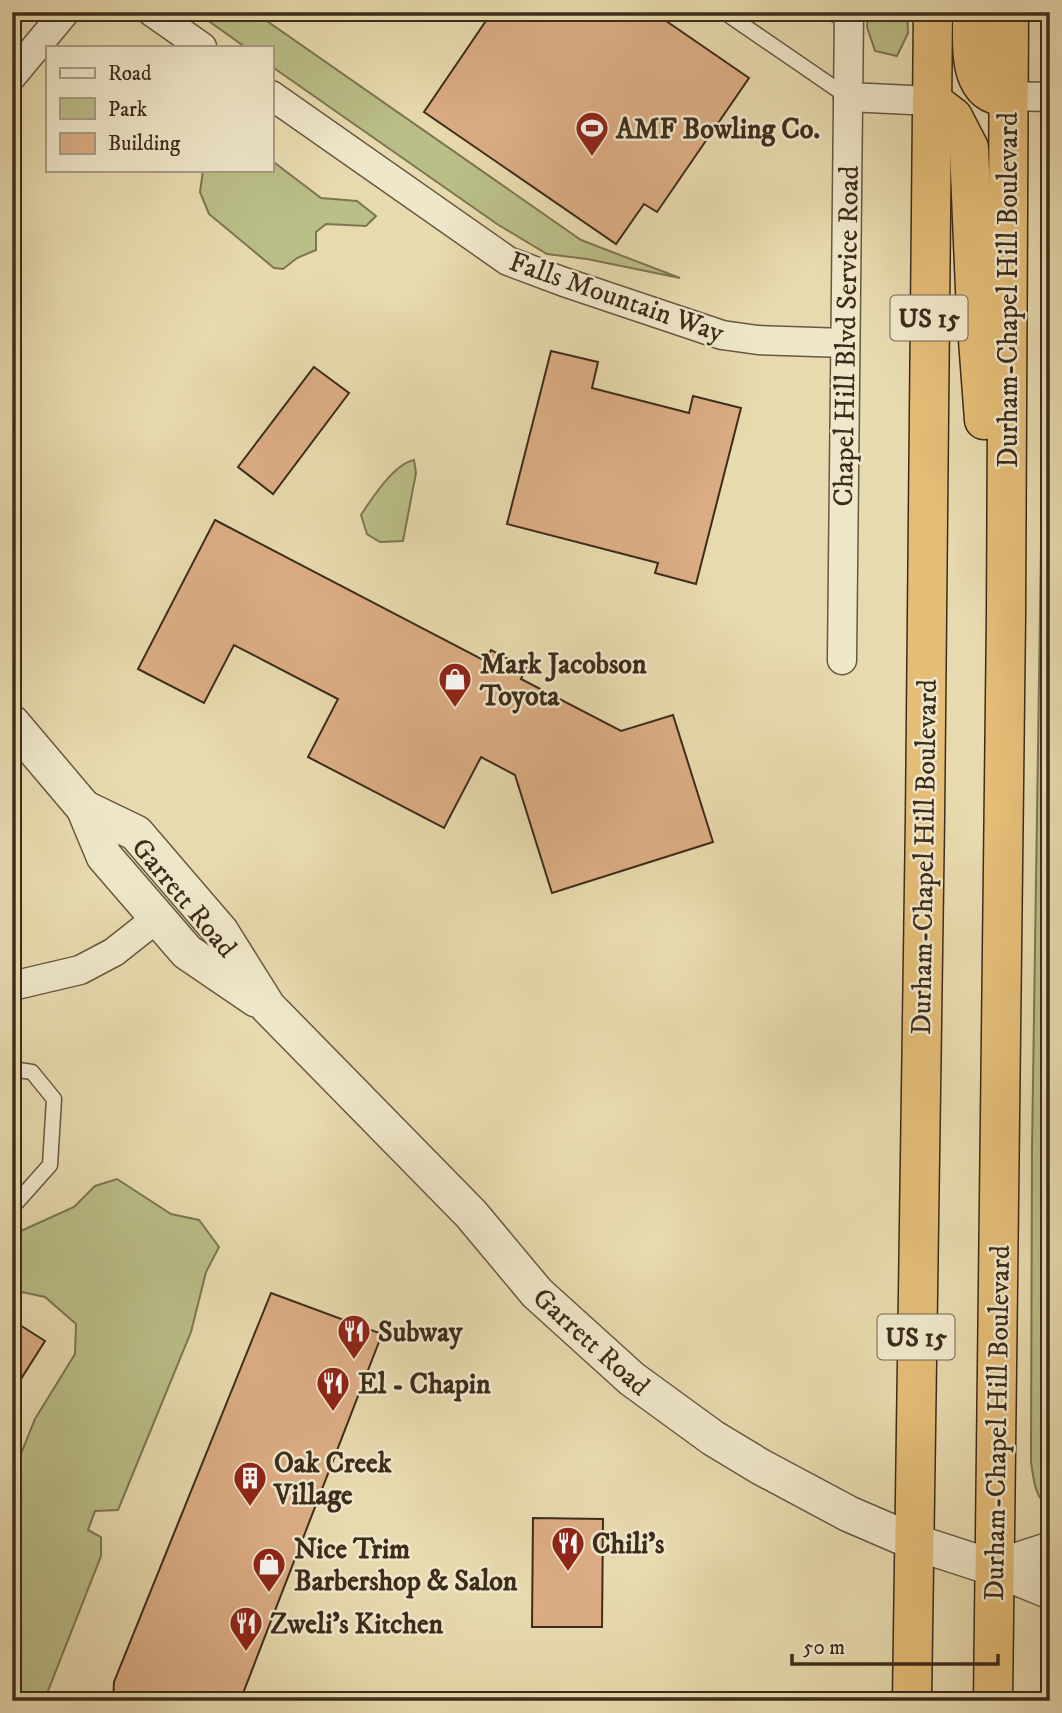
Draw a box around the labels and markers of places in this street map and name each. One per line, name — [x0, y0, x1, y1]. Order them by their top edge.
sports icon: AMF Bowling Co. — [573, 109, 611, 158]
place label: AMF Bowling Co. — [615, 112, 820, 147]
place label: Mark Jacobson Toyota — [479, 647, 647, 714]
shop icon: Mark Jacobson Toyota — [436, 660, 474, 709]
restaurant icon: Subway — [335, 1312, 373, 1361]
place label: Subway — [378, 1315, 463, 1350]
restaurant icon: El - Chapin — [314, 1364, 352, 1413]
place label: El - Chapin — [358, 1367, 491, 1402]
place label: Oak Creek Village — [273, 1446, 393, 1513]
building icon: Oak Creek Village — [231, 1459, 269, 1508]
restaurant icon: Chili's — [549, 1524, 587, 1573]
place label: Chili's — [592, 1527, 665, 1562]
place label: Nice Trim Barbershop & Salon — [294, 1532, 518, 1599]
shop icon: Nice Trim Barbershop & Salon — [250, 1545, 288, 1594]
restaurant icon: Zweli's Kitchen — [227, 1604, 265, 1653]
place label: Zweli's Kitchen — [270, 1607, 444, 1642]

